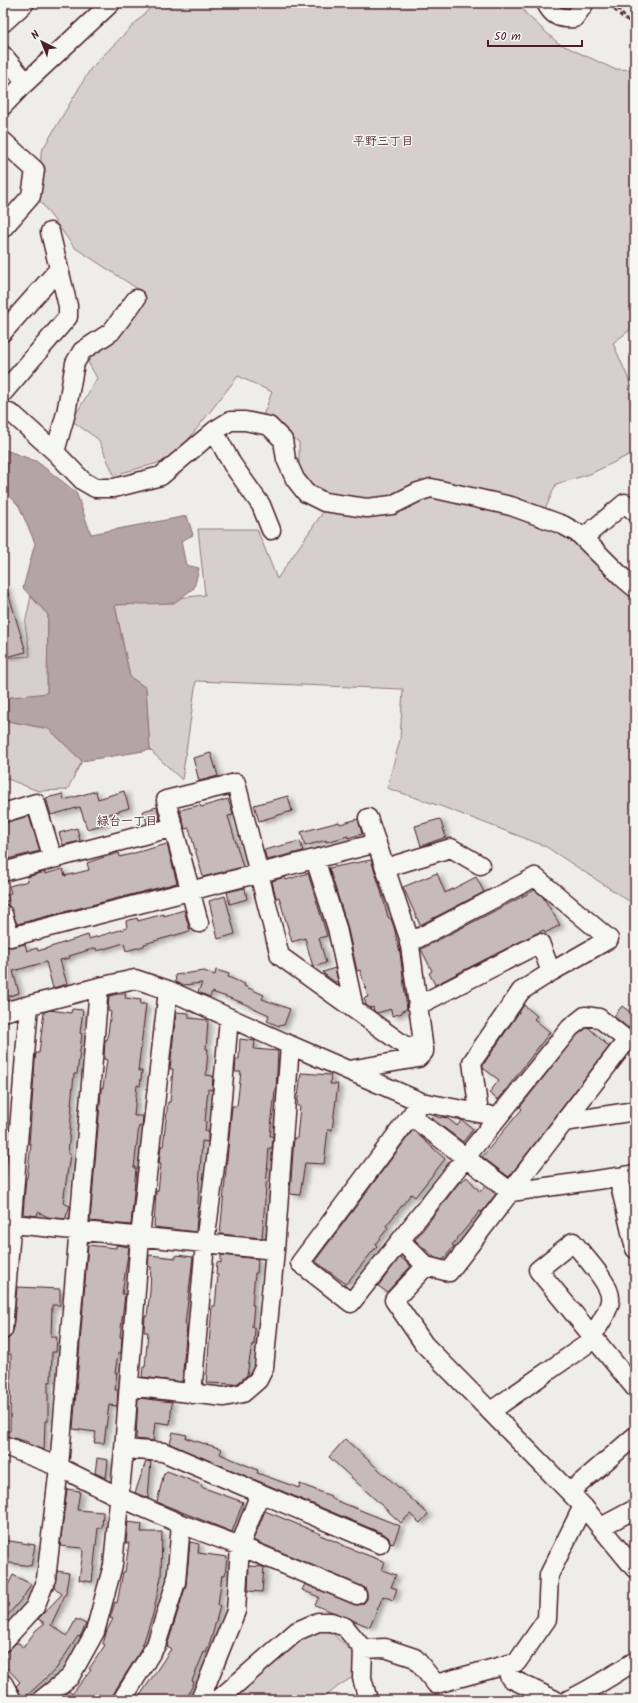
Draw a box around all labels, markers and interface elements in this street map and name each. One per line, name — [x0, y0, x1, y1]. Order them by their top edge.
north arrow — [22, 22, 62, 62]
scale bar — [488, 22, 582, 48]
text: N — [27, 26, 45, 44]
text: 50 m — [494, 27, 521, 46]
district label: 平野三丁目 — [353, 132, 413, 151]
district label: 緑台一丁目 — [97, 812, 157, 831]

